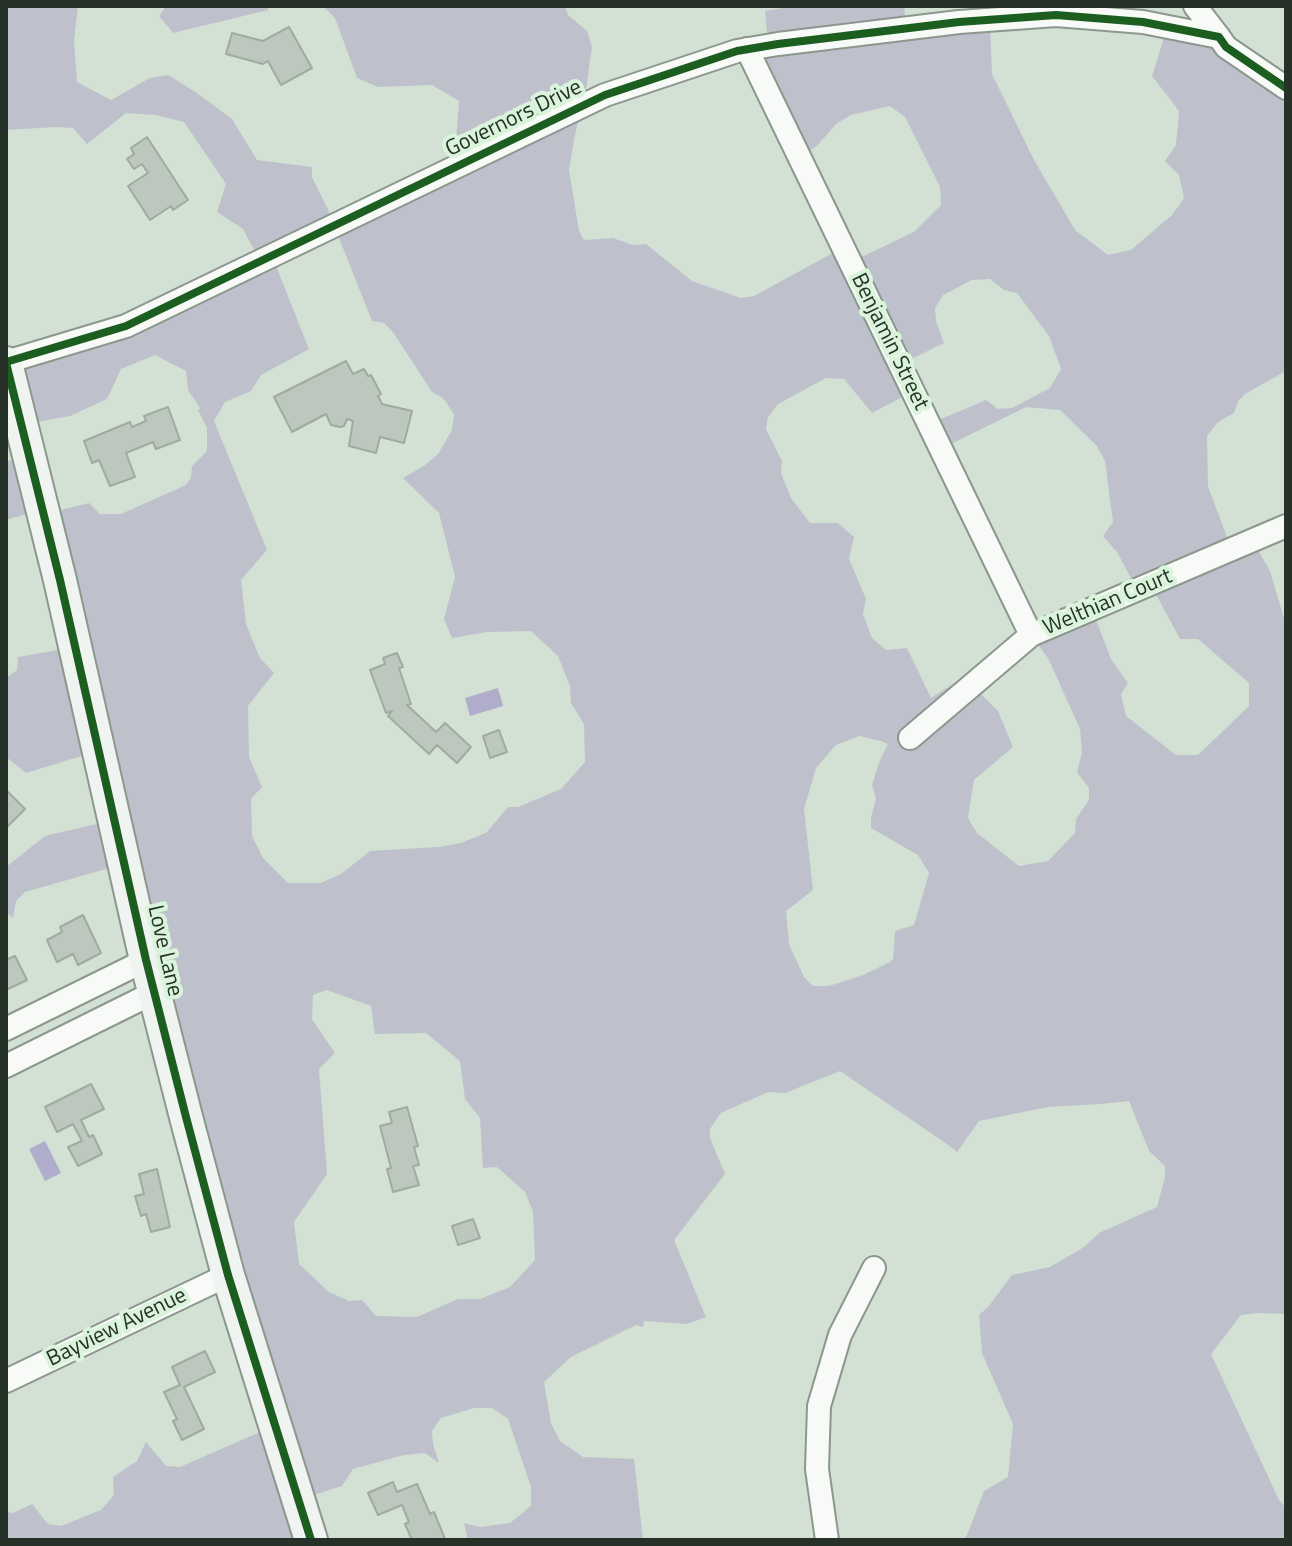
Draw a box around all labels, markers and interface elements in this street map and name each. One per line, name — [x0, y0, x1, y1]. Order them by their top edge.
street label: Governors Drive — [442, 75, 586, 163]
street label: Benjamin Street — [845, 269, 933, 415]
street label: Welthian Court — [1039, 564, 1177, 642]
street label: Love Lane — [141, 903, 187, 999]
street label: Bayview Avenue — [43, 1283, 191, 1373]

